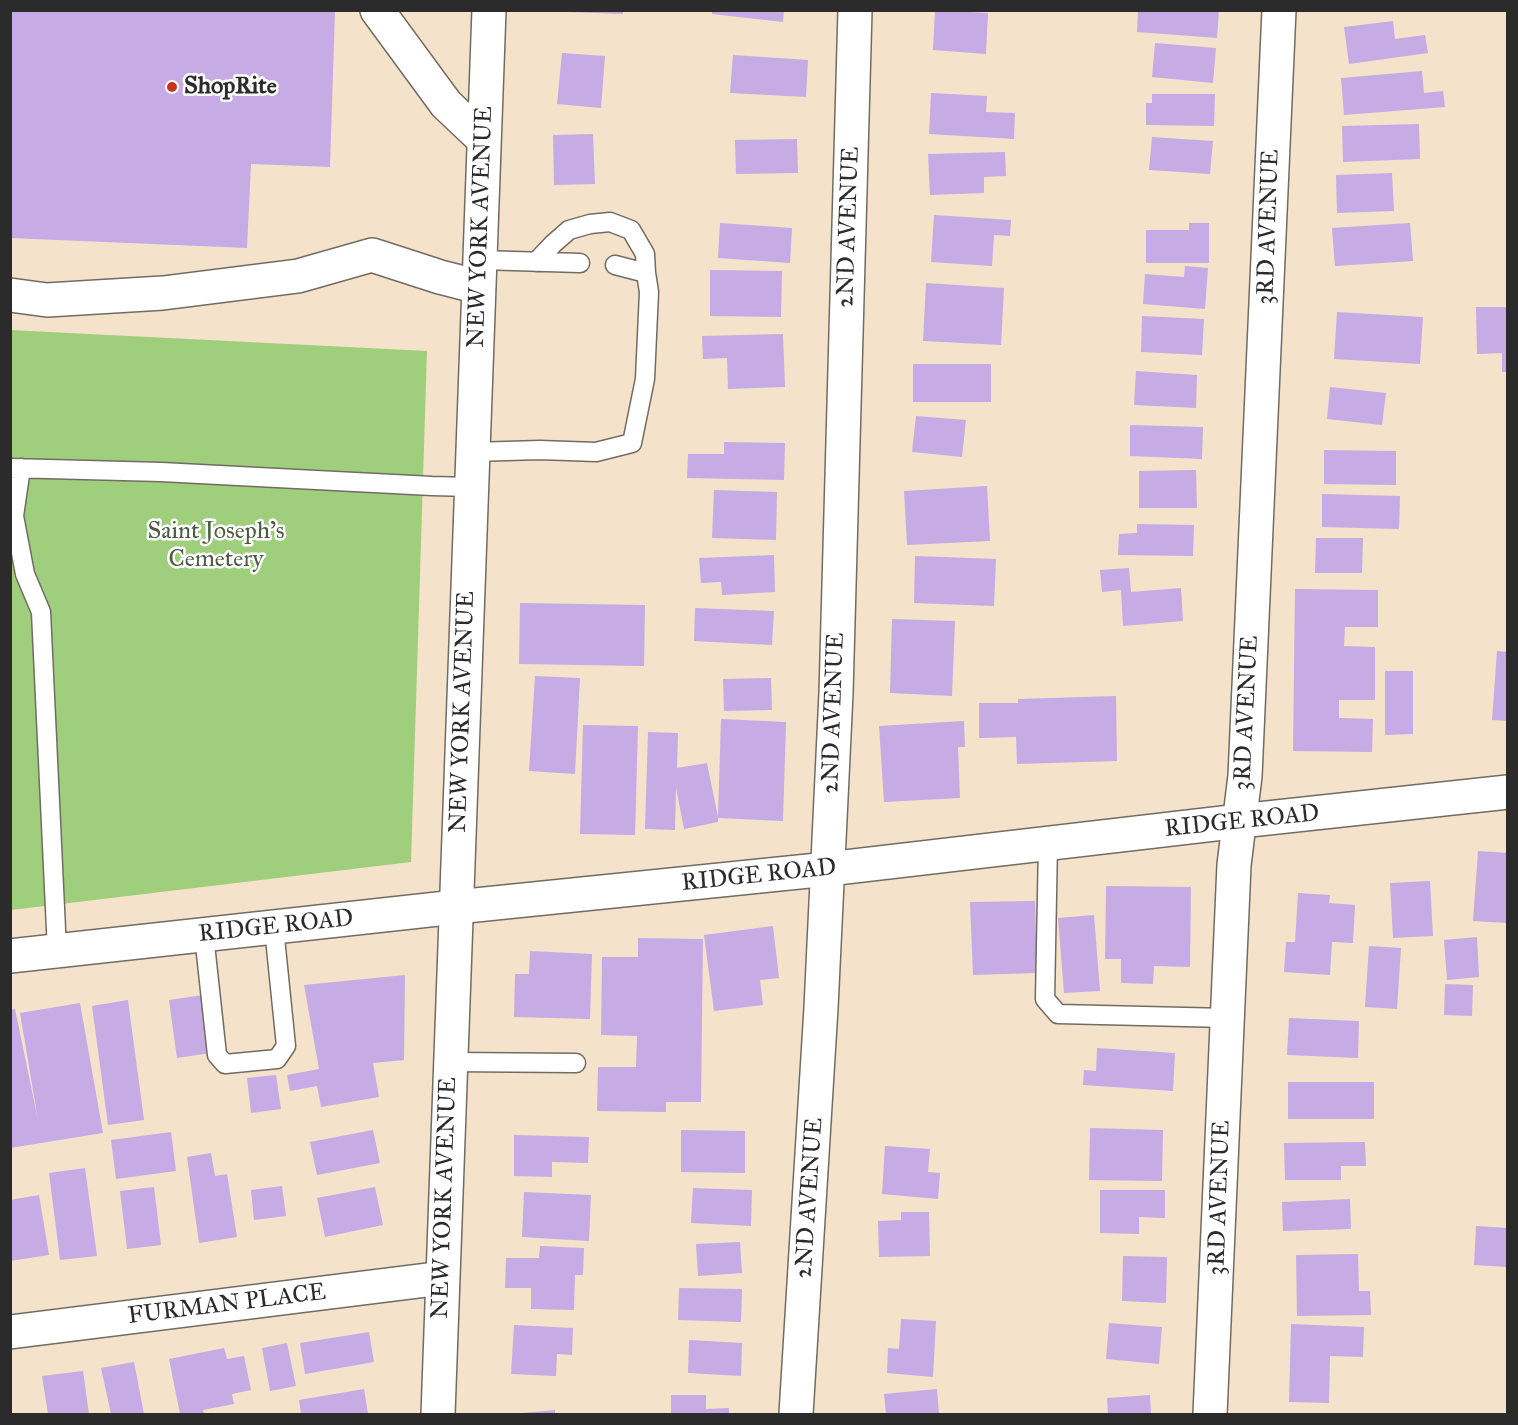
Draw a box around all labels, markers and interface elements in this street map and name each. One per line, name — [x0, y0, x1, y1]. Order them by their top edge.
place label: ShopRite — [184, 73, 277, 101]
marker: ShopRite — [165, 80, 179, 94]
street label: NEW YORK AVENUE — [462, 106, 500, 348]
street label: 2ND AVENUE — [832, 146, 866, 308]
street label: 3RD AVENUE — [1252, 149, 1286, 305]
park label: Saint Joseph's Cemetery — [147, 518, 285, 574]
street label: NEW YORK AVENUE — [444, 591, 482, 833]
street label: 2ND AVENUE — [817, 632, 851, 794]
street label: 3RD AVENUE — [1229, 635, 1265, 791]
street label: RIDGE ROAD — [1163, 800, 1321, 844]
street label: RIDGE ROAD — [680, 854, 838, 898]
street label: RIDGE ROAD — [197, 905, 355, 949]
street label: NEW YORK AVENUE — [426, 1077, 464, 1319]
street label: 2ND AVENUE — [790, 1117, 830, 1279]
street label: 3RD AVENUE — [1203, 1120, 1237, 1276]
street label: FURMAN PLACE — [126, 1279, 328, 1331]

